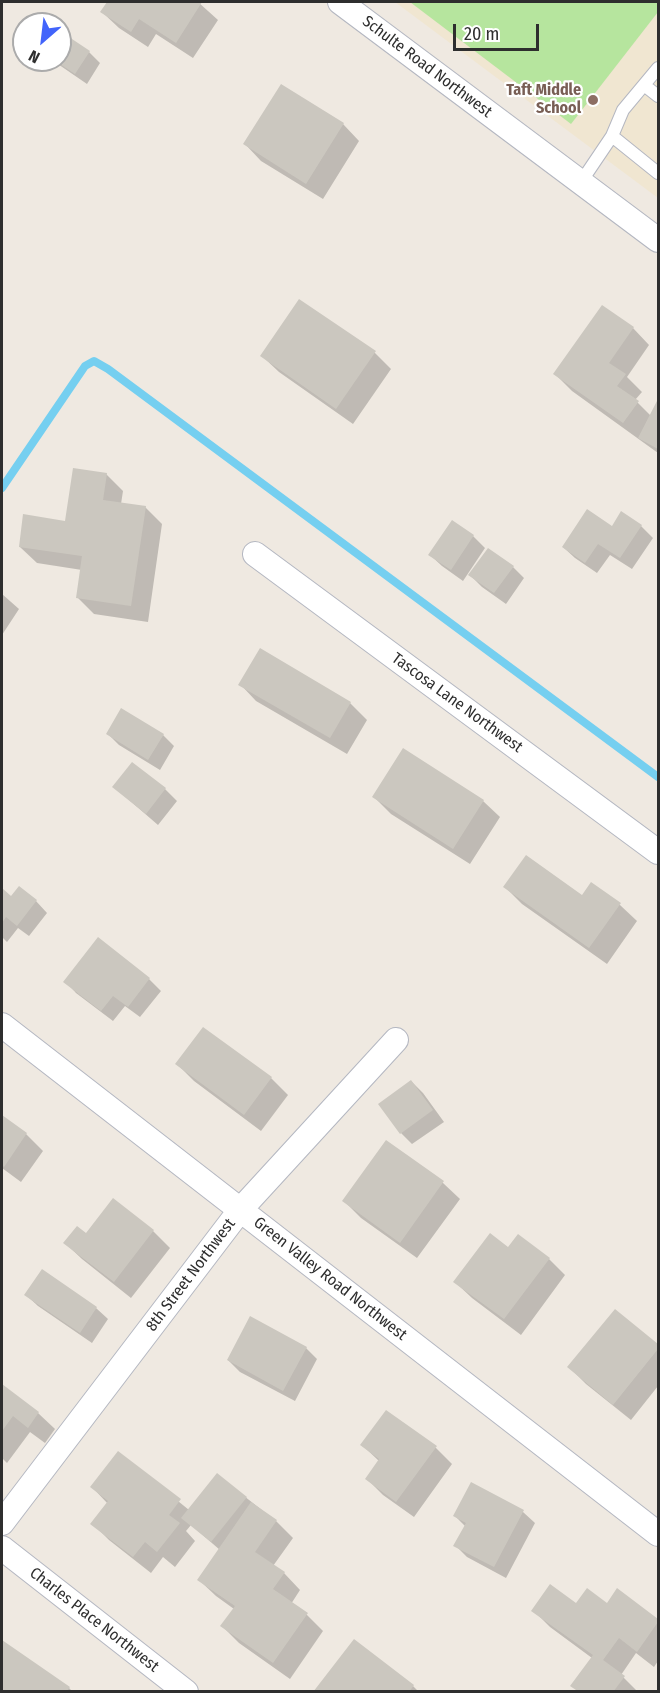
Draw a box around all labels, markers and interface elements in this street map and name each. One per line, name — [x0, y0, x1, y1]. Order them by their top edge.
north arrow — [12, 12, 72, 72]
street label: Schulte Road Northwest — [358, 12, 496, 122]
scale bar — [456, 12, 542, 50]
text: 20 m — [464, 23, 499, 45]
text: N — [26, 46, 43, 67]
place label: Taft Middle School — [506, 81, 581, 119]
marker: Taft Middle School — [586, 93, 600, 107]
street label: Tascosa Lane Northwest — [388, 649, 526, 757]
street label: Green Valley Road Northwest — [249, 1213, 411, 1345]
street label: 8th Street Northwest — [142, 1215, 240, 1335]
street label: Charles Place Northwest — [26, 1564, 162, 1676]

